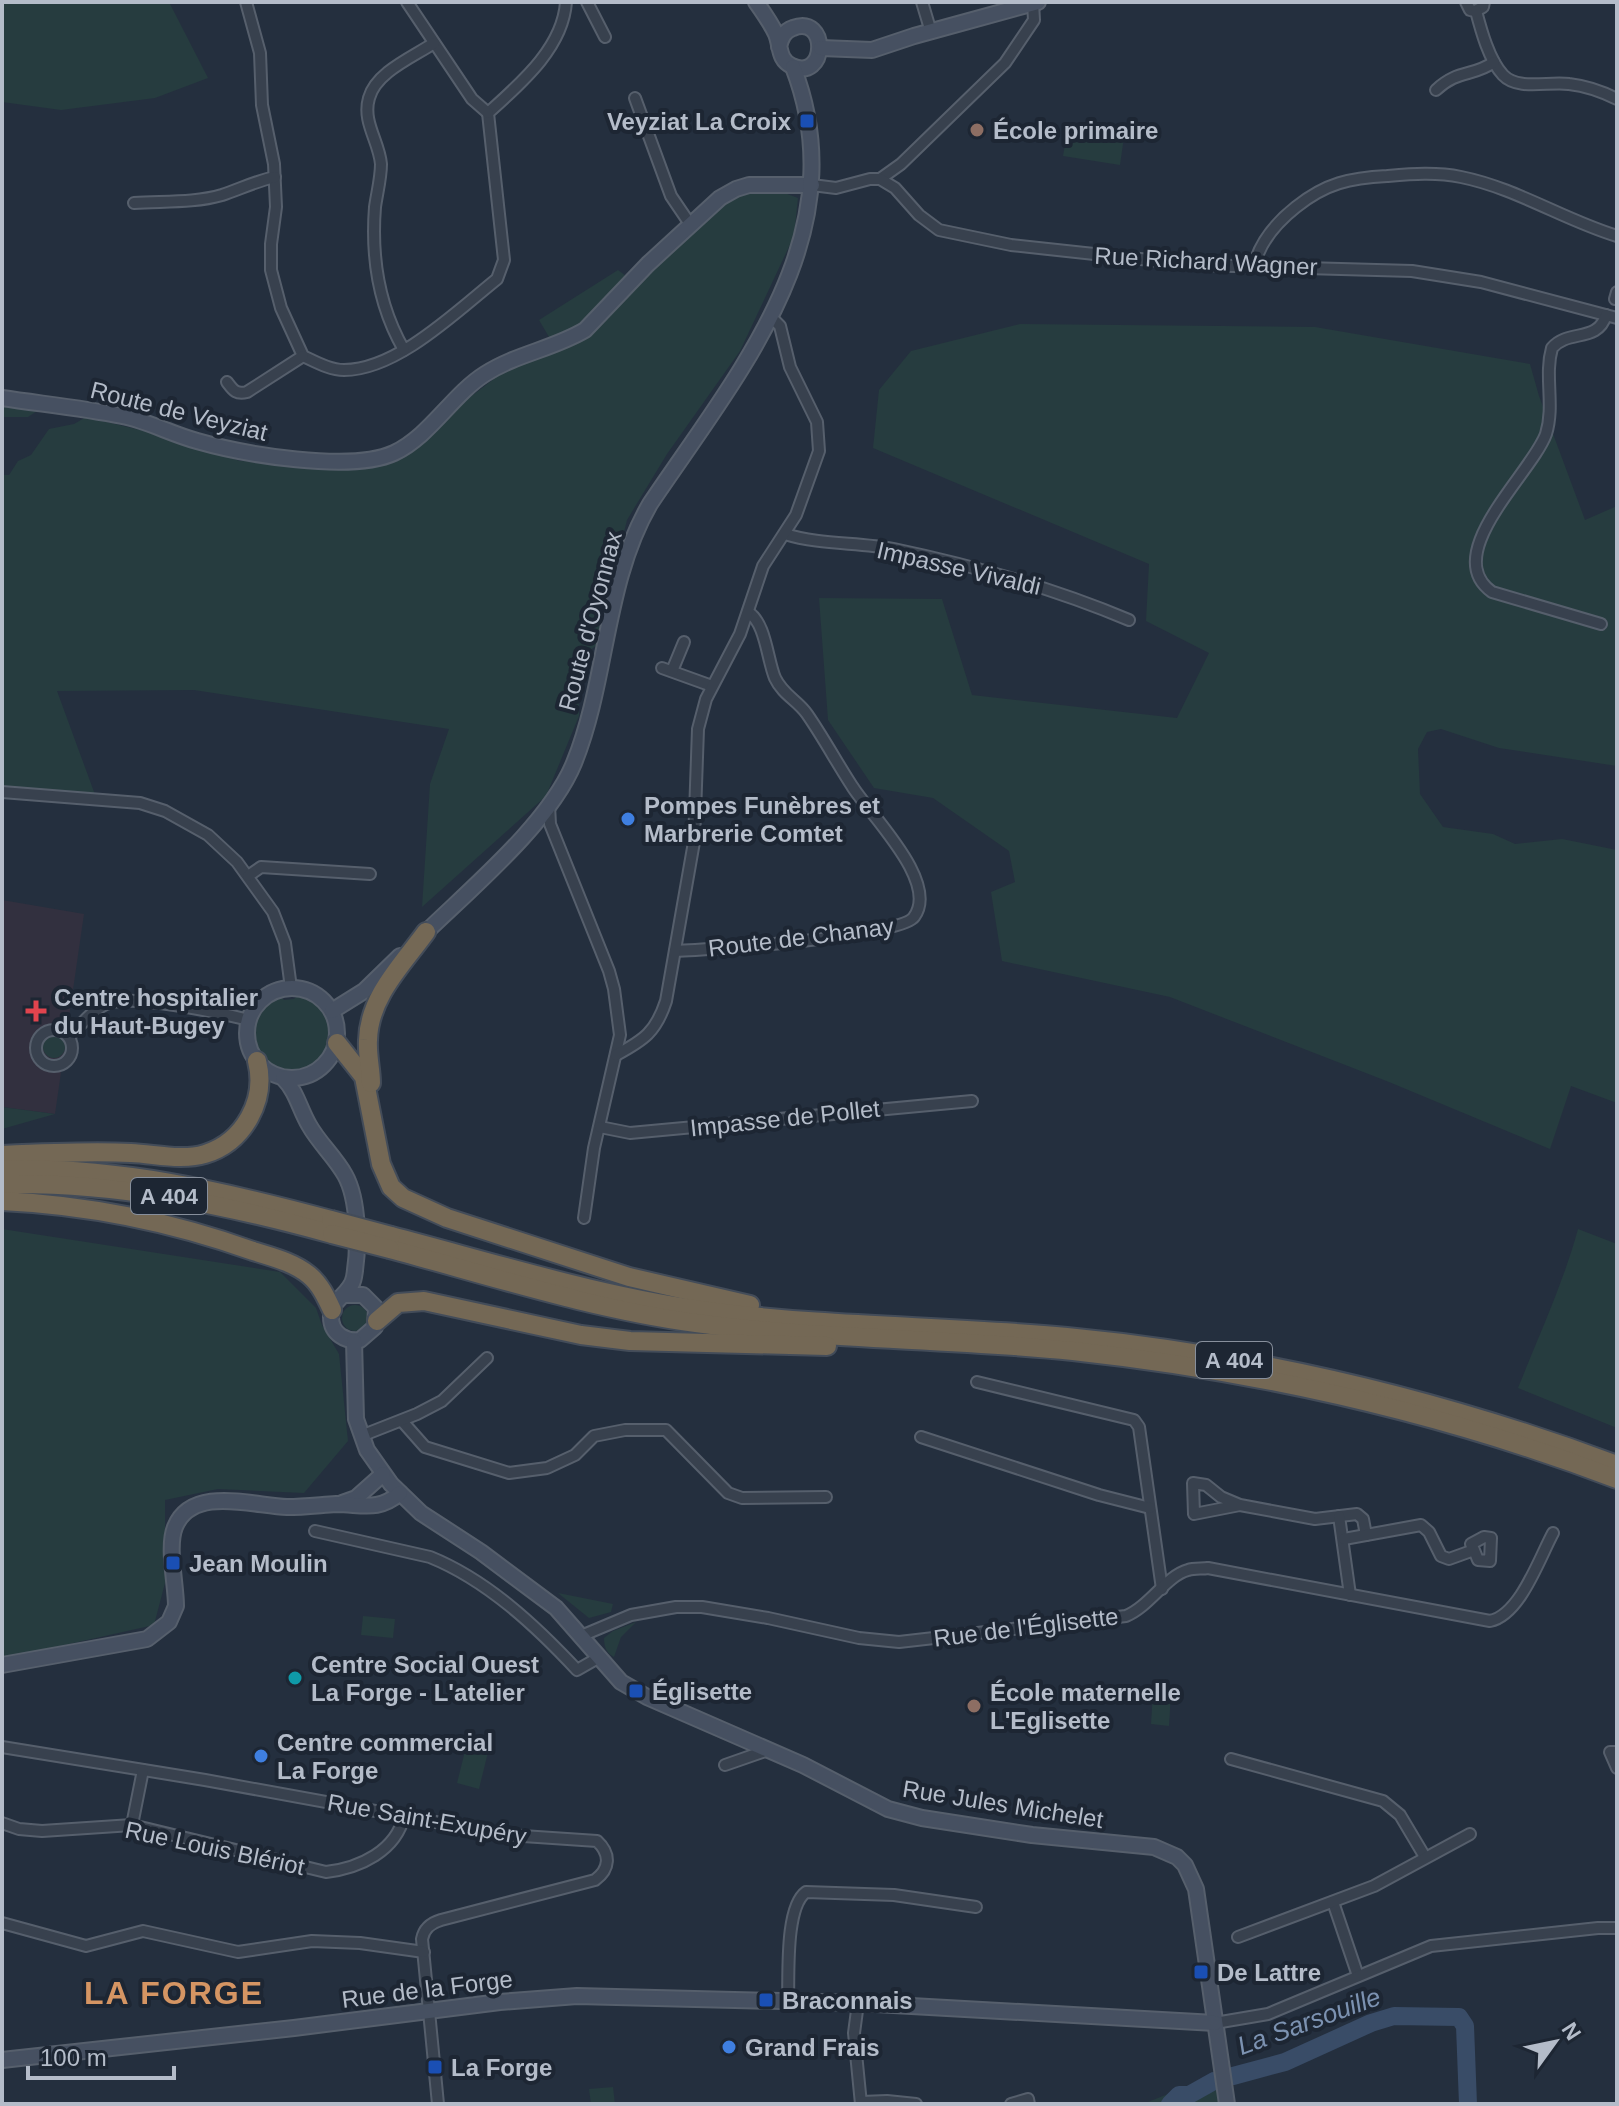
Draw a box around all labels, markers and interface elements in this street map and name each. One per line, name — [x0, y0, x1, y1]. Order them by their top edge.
place label: Veyziat La Croix — [607, 108, 792, 135]
marker: Veyziat La Croix — [798, 112, 816, 130]
place label: École primaire — [993, 117, 1158, 144]
marker: École primaire — [968, 121, 986, 139]
street label: Rue Richard Wagner — [1094, 242, 1318, 280]
street label: Route de Veyziat — [88, 376, 271, 446]
street label: Route d'Oyonnax — [553, 528, 627, 714]
street label: Impasse Vivaldi — [874, 536, 1044, 600]
place label: Pompes Funèbres et Marbrerie Comtet — [644, 792, 880, 847]
marker: Pompes Funèbres et Marbrerie Comtet — [619, 810, 637, 828]
street label: Route de Chanay — [707, 912, 895, 962]
place label: Centre hospitalier du Haut-Bugey — [54, 984, 258, 1039]
marker: Centre hospitalier du Haut-Bugey — [25, 1000, 47, 1022]
street label: Impasse de Pollet — [689, 1095, 882, 1141]
road number: A 404 — [131, 1178, 207, 1214]
road number: A 404 — [1196, 1342, 1272, 1378]
place label: Jean Moulin — [189, 1550, 328, 1577]
marker: Jean Moulin — [164, 1554, 182, 1572]
street label: Rue de l'Églisette — [932, 1602, 1120, 1652]
place label: Centre Social Ouest La Forge - L'atelier — [311, 1651, 539, 1706]
marker: Centre Social Ouest La Forge - L'atelier — [286, 1669, 304, 1687]
place label: Églisette — [652, 1678, 752, 1705]
place label: École maternelle L'Eglisette — [990, 1679, 1181, 1734]
marker: Églisette — [627, 1682, 645, 1700]
marker: École maternelle L'Eglisette — [965, 1697, 983, 1715]
place label: Centre commercial La Forge — [277, 1729, 493, 1784]
marker: Centre commercial La Forge — [252, 1747, 270, 1765]
street label: Rue Jules Michelet — [901, 1775, 1106, 1833]
street label: Rue Saint-Exupéry — [325, 1788, 529, 1850]
street label: Rue Louis Blériot — [123, 1816, 308, 1880]
place label: De Lattre — [1217, 1959, 1321, 1986]
marker: De Lattre — [1192, 1963, 1210, 1981]
street label: Rue de la Forge — [340, 1965, 514, 2013]
district label: LA FORGE — [84, 1975, 264, 2011]
water label: La Sarsouille — [1233, 1981, 1385, 2061]
place label: Braconnais — [782, 1987, 913, 2014]
marker: Braconnais — [757, 1991, 775, 2009]
north arrow — [1515, 2002, 1595, 2082]
text: N — [1557, 2018, 1586, 2045]
scale bar — [28, 2030, 174, 2080]
place label: Grand Frais — [745, 2034, 880, 2061]
marker: Grand Frais — [720, 2038, 738, 2056]
text: 100 m — [40, 2044, 107, 2071]
place label: La Forge — [451, 2054, 552, 2081]
marker: La Forge — [426, 2058, 444, 2076]

